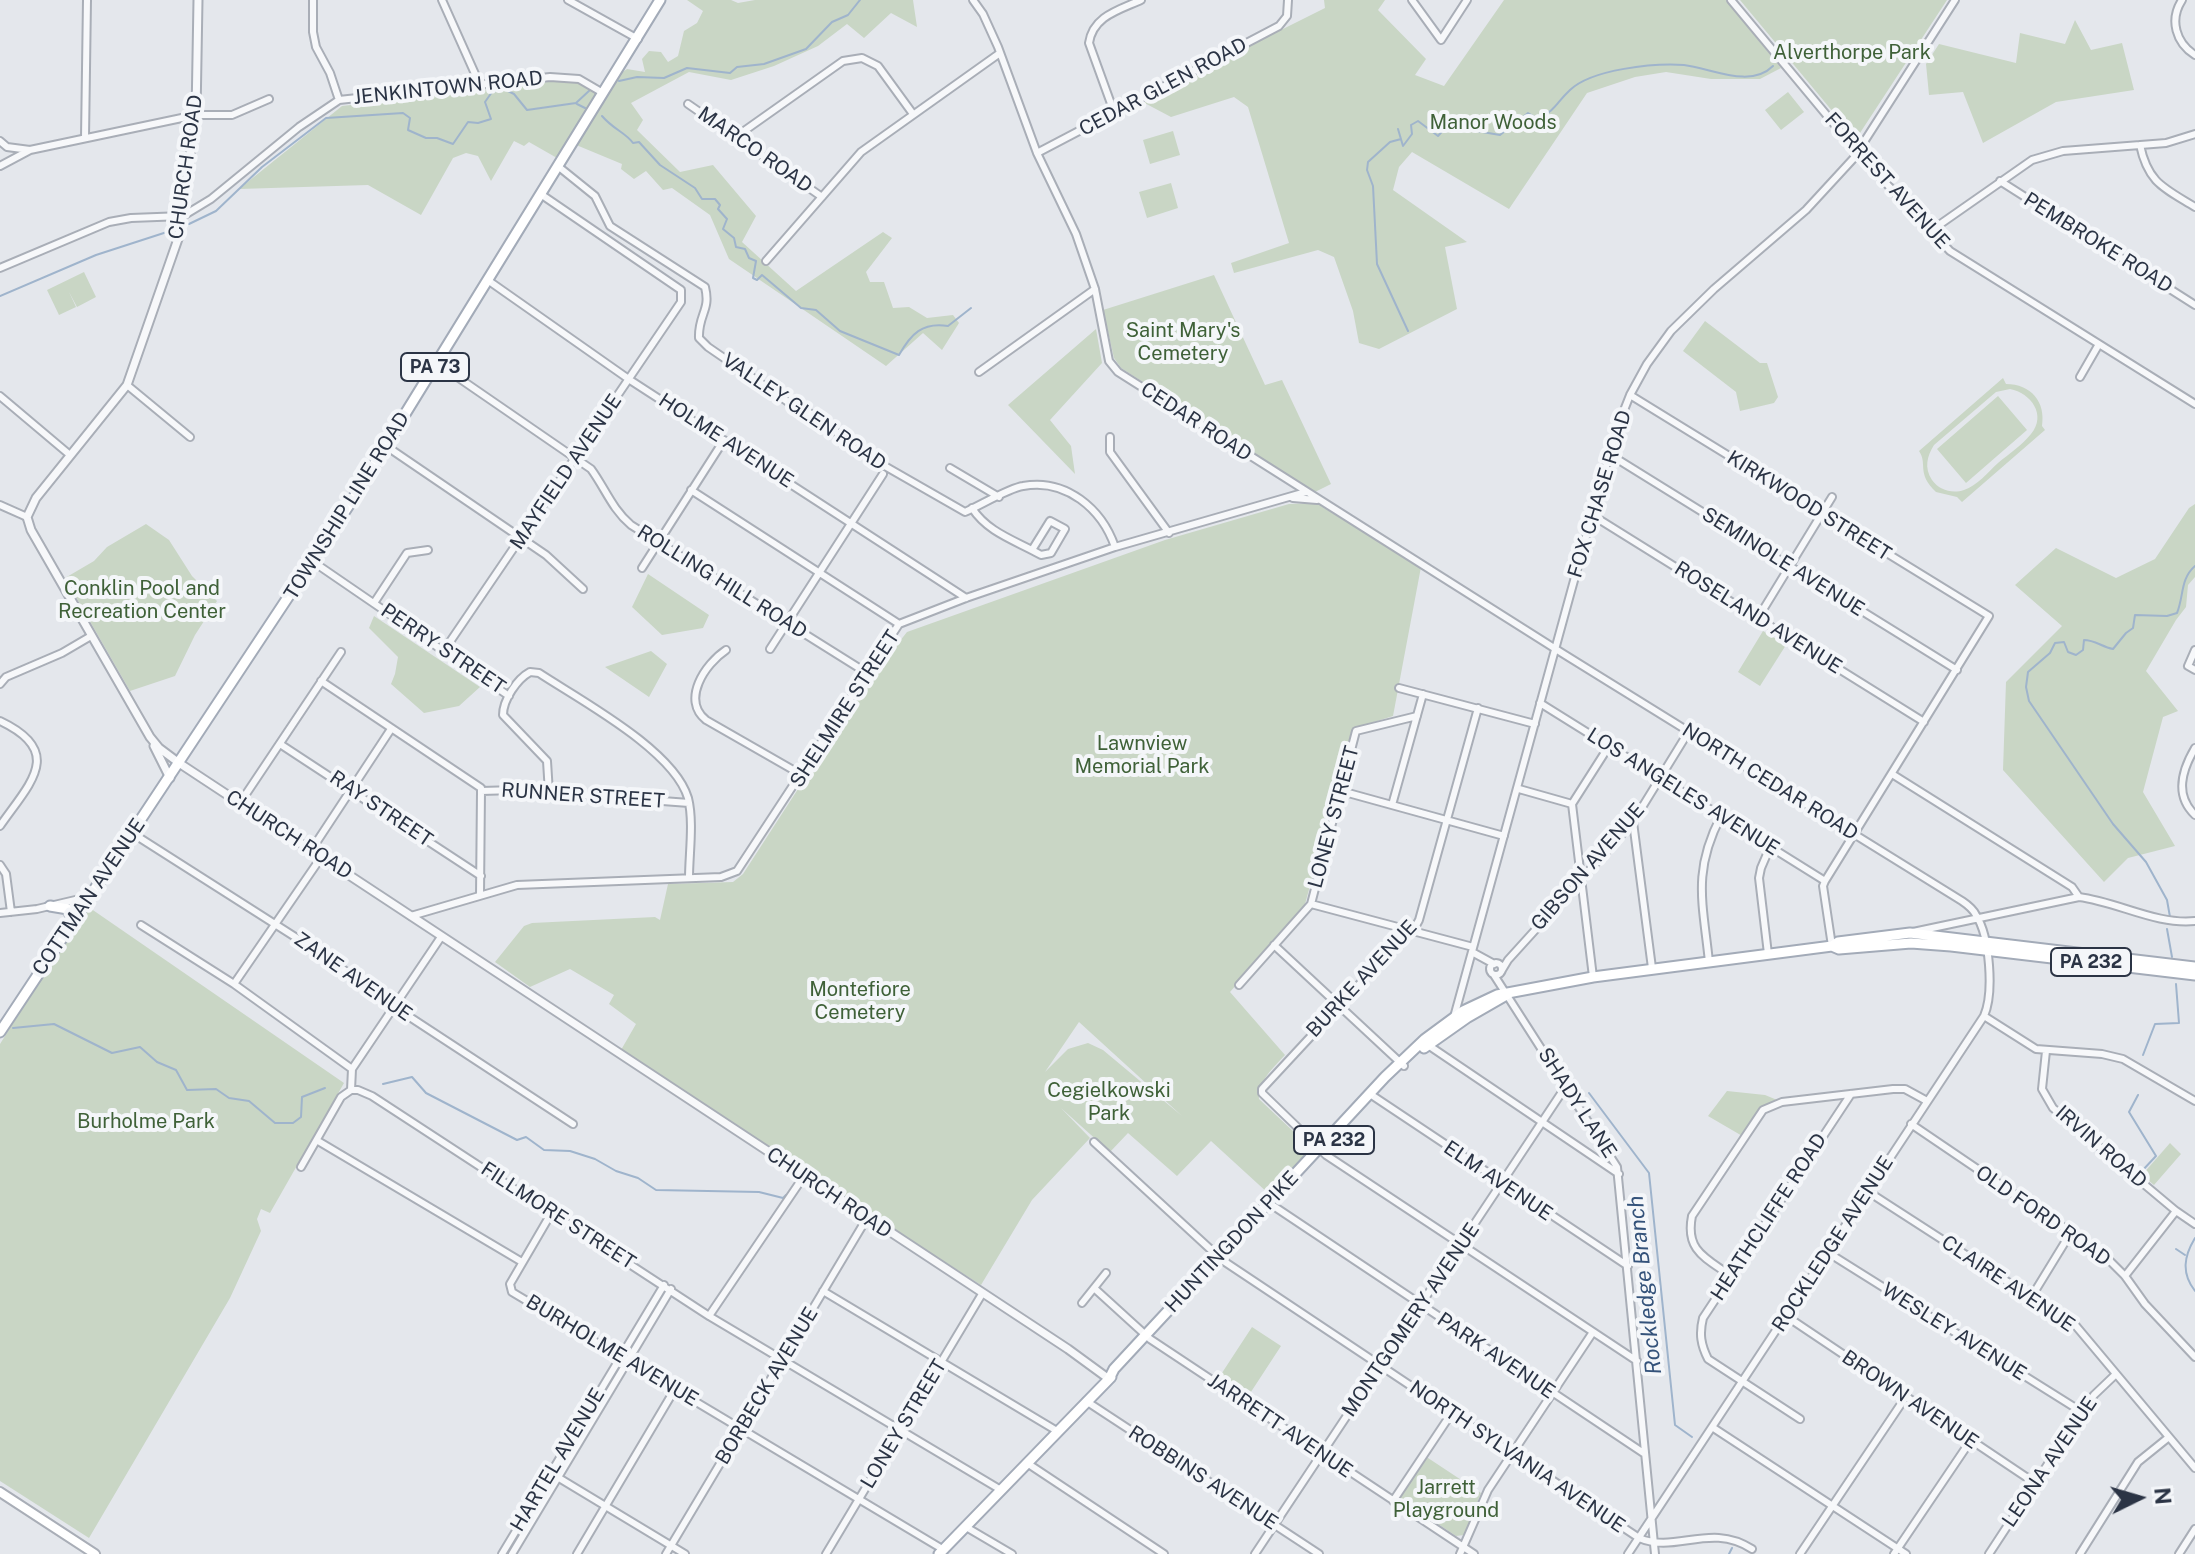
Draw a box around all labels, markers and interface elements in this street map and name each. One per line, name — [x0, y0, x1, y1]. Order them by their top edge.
street label: CEDAR GLEN ROAD — [1075, 33, 1251, 141]
park label: Alverthorpe Park — [1773, 41, 1931, 65]
street label: JENKINTOWN ROAD — [352, 66, 544, 110]
street label: CHURCH ROAD — [164, 93, 208, 241]
street label: MARCO ROAD — [693, 102, 817, 198]
street label: FORREST AVENUE — [1819, 108, 1955, 254]
park label: Manor Woods — [1429, 111, 1557, 135]
street label: PEMBROKE ROAD — [2019, 188, 2177, 298]
park label: Saint Mary's Cemetery — [1126, 319, 1240, 366]
street label: VALLEY GLEN ROAD — [718, 348, 890, 476]
road number: PA 73 — [401, 353, 469, 381]
street label: CEDAR ROAD — [1136, 377, 1256, 467]
street label: HOLME AVENUE — [654, 388, 798, 494]
street label: MAYFIELD AVENUE — [505, 390, 627, 554]
street label: FOX CHASE ROAD — [1563, 407, 1637, 581]
street label: TOWNSHIP LINE ROAD — [279, 408, 415, 604]
street label: KIRKWOOD STREET — [1722, 446, 1896, 566]
street label: SEMINOLE AVENUE — [1697, 502, 1869, 622]
street label: ROLLING HILL ROAD — [633, 520, 811, 644]
street label: ROSELAND AVENUE — [1670, 557, 1846, 679]
park label: Conklin Pool and Recreation Center — [58, 577, 226, 624]
street label: PERRY STREET — [376, 599, 510, 699]
street label: SHELMIRE STREET — [785, 626, 905, 792]
street label: NORTH CEDAR ROAD — [1678, 718, 1862, 846]
street label: LOS ANGELES AVENUE — [1582, 723, 1784, 861]
park label: Lawnview Memorial Park — [1075, 732, 1209, 779]
street label: LONEY STREET — [1303, 743, 1365, 891]
street label: RAY STREET — [325, 766, 437, 852]
street label: RUNNER STREET — [500, 778, 666, 814]
street label: CHURCH ROAD — [221, 785, 357, 885]
street label: GIBSON AVENUE — [1526, 798, 1650, 936]
street label: COTTMAN AVENUE — [28, 814, 150, 980]
street label: BURKE AVENUE — [1302, 916, 1422, 1042]
street label: ZANE AVENUE — [289, 927, 417, 1027]
road number: PA 232 — [2051, 948, 2131, 976]
park label: Montefiore Cemetery — [809, 978, 911, 1025]
street label: SHADY LANE — [1533, 1043, 1621, 1163]
park label: Cegielkowski Park — [1047, 1079, 1171, 1126]
street label: IRVIN ROAD — [2050, 1101, 2152, 1193]
park label: Burholme Park — [77, 1110, 215, 1134]
road number: PA 232 — [1294, 1126, 1374, 1154]
street label: HEATHCLIFFE ROAD — [1706, 1129, 1832, 1305]
street label: ELM AVENUE — [1439, 1136, 1557, 1226]
street label: CHURCH ROAD — [762, 1142, 896, 1244]
street label: ROCKLEDGE AVENUE — [1767, 1152, 1899, 1336]
street label: FILLMORE STREET — [476, 1157, 640, 1275]
street label: OLD FORD ROAD — [1971, 1161, 2115, 1271]
street label: HUNTINGDON PIKE — [1160, 1166, 1304, 1318]
water label: Rockledge Branch — [1622, 1194, 1668, 1376]
street label: MONTGOMERY AVENUE — [1337, 1219, 1485, 1421]
street label: CLAIRE AVENUE — [1937, 1231, 2079, 1337]
street label: WESLEY AVENUE — [1877, 1278, 2031, 1386]
street label: BURHOLME AVENUE — [521, 1290, 703, 1412]
street label: BORBECK AVENUE — [711, 1303, 823, 1469]
street label: PARK AVENUE — [1432, 1308, 1560, 1404]
street label: BROWN AVENUE — [1837, 1345, 1983, 1455]
street label: LONEY STREET — [856, 1355, 952, 1493]
street label: JARRETT AVENUE — [1203, 1369, 1357, 1483]
street label: NORTH SYLVANIA AVENUE — [1405, 1376, 1629, 1538]
street label: HARTEL AVENUE — [506, 1384, 610, 1536]
street label: LEONA AVENUE — [1998, 1392, 2102, 1532]
street label: ROBBINS AVENUE — [1124, 1421, 1282, 1535]
north arrow — [2099, 1458, 2179, 1538]
park label: Jarrett Playground — [1393, 1476, 1499, 1523]
text: N — [2149, 1486, 2177, 1506]

